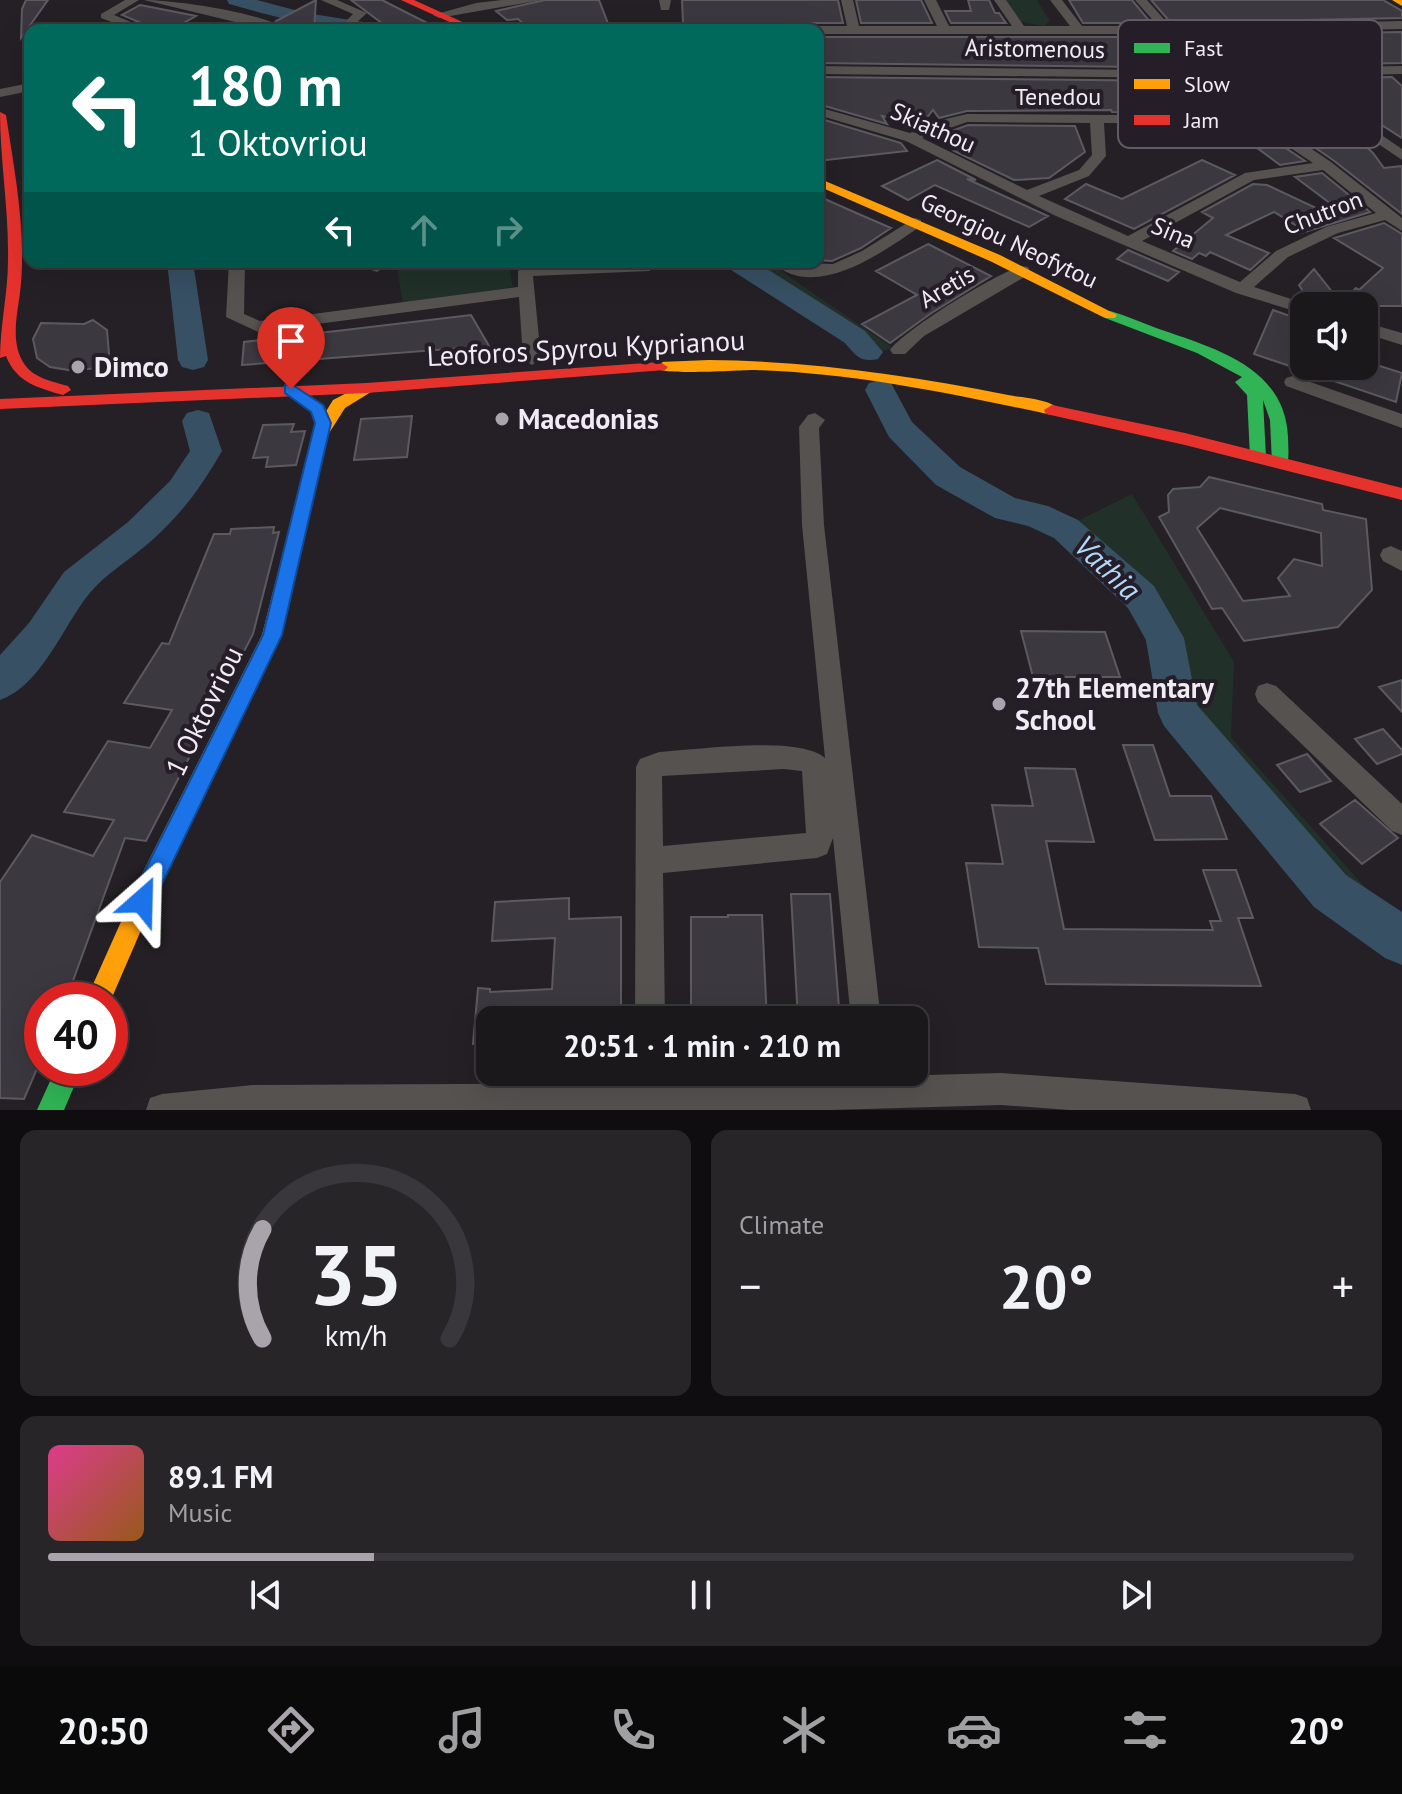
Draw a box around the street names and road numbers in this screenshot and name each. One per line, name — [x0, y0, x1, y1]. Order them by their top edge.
street label: Aristomenous — [965, 32, 1105, 65]
street label: Tenedou — [1015, 81, 1101, 112]
street label: Skiathou — [886, 95, 980, 160]
street label: Chutron — [1279, 183, 1367, 242]
street label: Georgiou Neofytou — [915, 186, 1103, 295]
street label: Sina — [1147, 210, 1200, 255]
street label: Aretis — [913, 258, 980, 315]
street label: Leoforos Spyrou Kyprianou — [426, 321, 746, 374]
street label: 1 Oktovriou — [156, 640, 251, 782]

